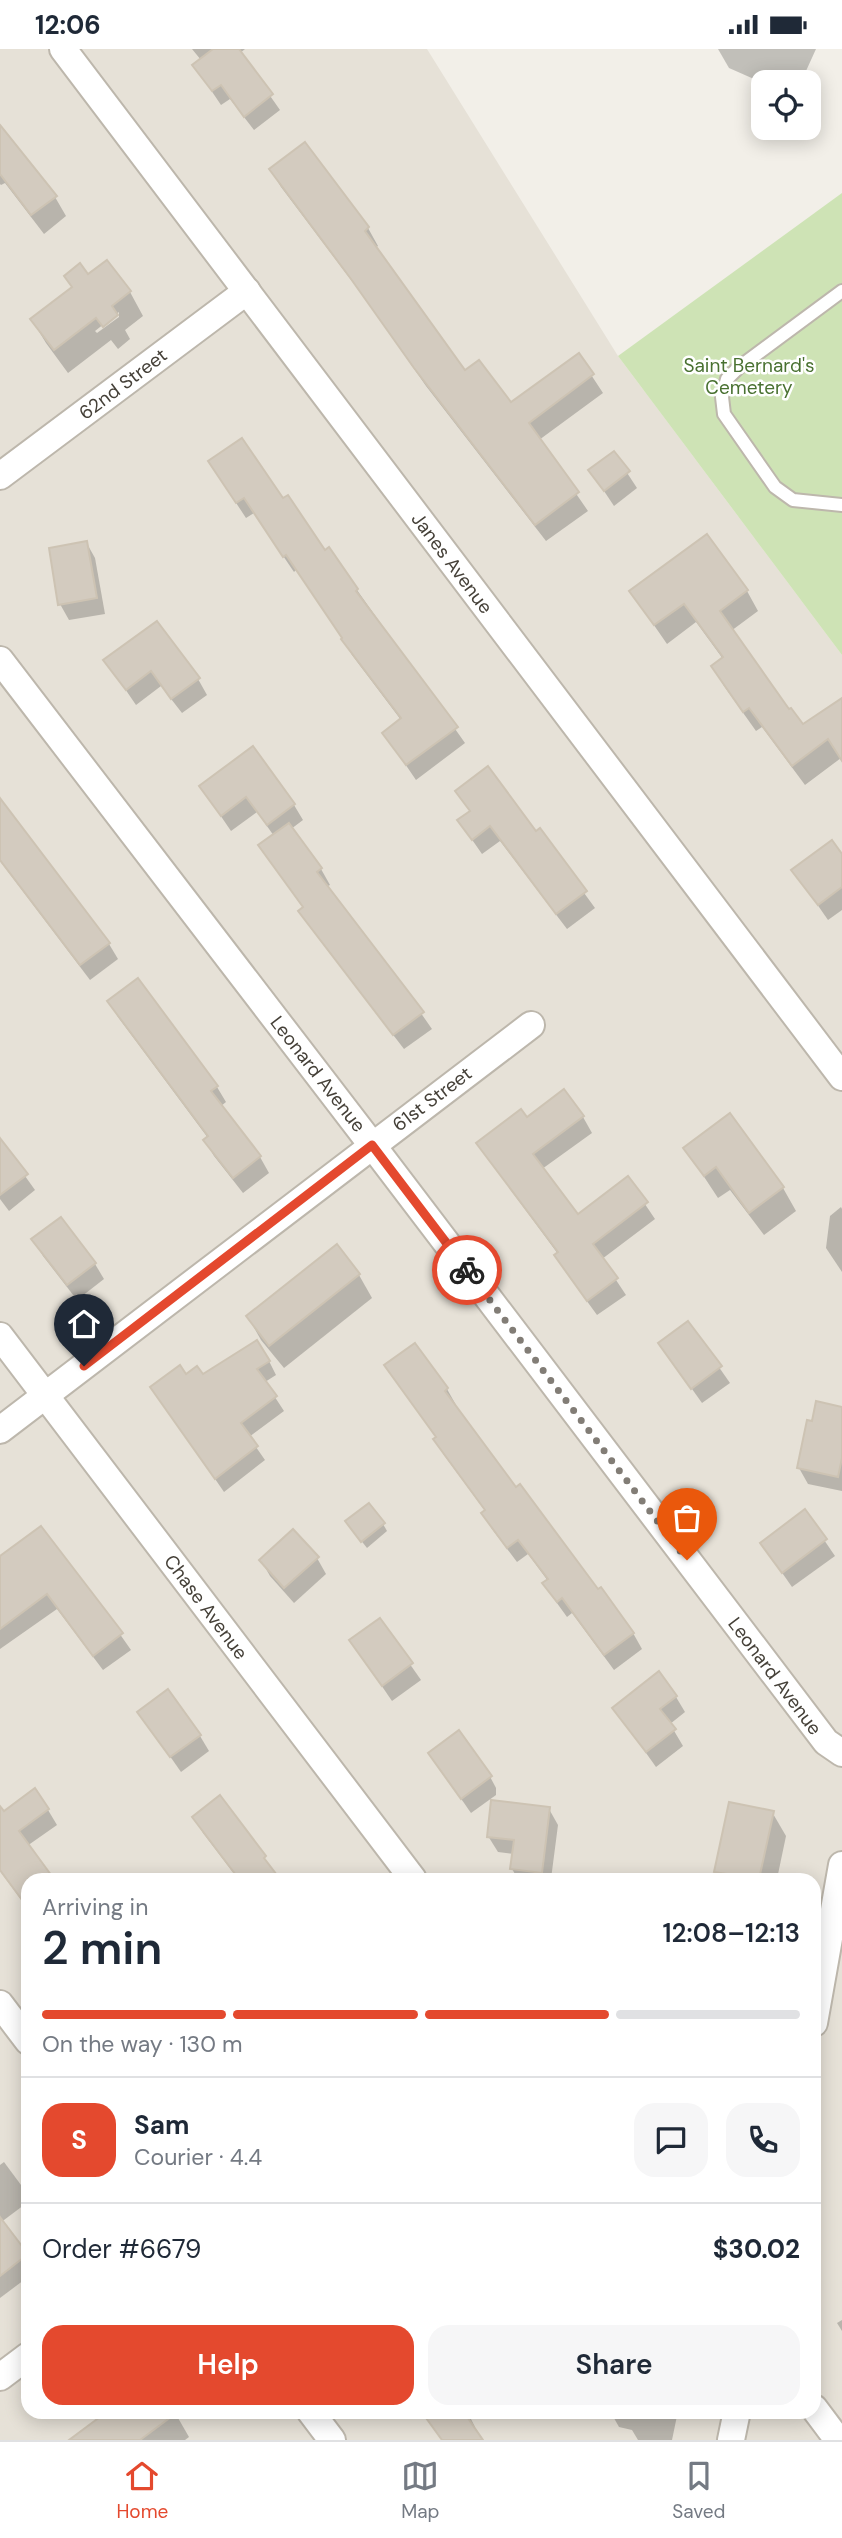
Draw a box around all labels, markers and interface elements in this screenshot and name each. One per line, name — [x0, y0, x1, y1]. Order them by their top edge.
text: 12:06 — [35, 8, 101, 42]
map controls — [751, 70, 821, 140]
button: locate — [751, 70, 821, 140]
street label: 62nd Street — [74, 343, 172, 425]
park label: Saint Bernard's Cemetery — [684, 353, 815, 400]
street label: Janes Avenue — [406, 507, 498, 619]
street label: Leonard Avenue — [265, 1011, 371, 1137]
street label: 61st Street — [387, 1061, 477, 1137]
courier — [432, 1235, 502, 1305]
icon: bike — [448, 1251, 486, 1289]
pin — [54, 1294, 114, 1366]
icon: home — [65, 1305, 103, 1343]
pin — [657, 1488, 717, 1560]
icon: bag — [668, 1499, 706, 1537]
street label: Chase Avenue — [158, 1550, 254, 1664]
street label: Leonard Avenue — [723, 1612, 827, 1740]
text: Arriving in — [42, 1892, 148, 1922]
text: 12:08–12:13 — [663, 1916, 800, 1950]
text: 2 min — [42, 1918, 162, 1978]
text: On the way · 130 m — [42, 2029, 243, 2059]
button: chat — [634, 2103, 708, 2177]
button: phone — [726, 2103, 800, 2177]
text: Sam — [134, 2108, 189, 2142]
text: S — [71, 2123, 87, 2157]
text: Courier · 4.4 — [134, 2142, 262, 2172]
text: Order #6679 — [42, 2232, 201, 2266]
text: $30.02 — [713, 2232, 800, 2266]
button: Help — [42, 2325, 414, 2405]
button: Share — [428, 2325, 800, 2405]
tab: Home — [116, 2457, 168, 2524]
tab: Map — [401, 2457, 439, 2524]
tab: Saved — [672, 2457, 726, 2524]

